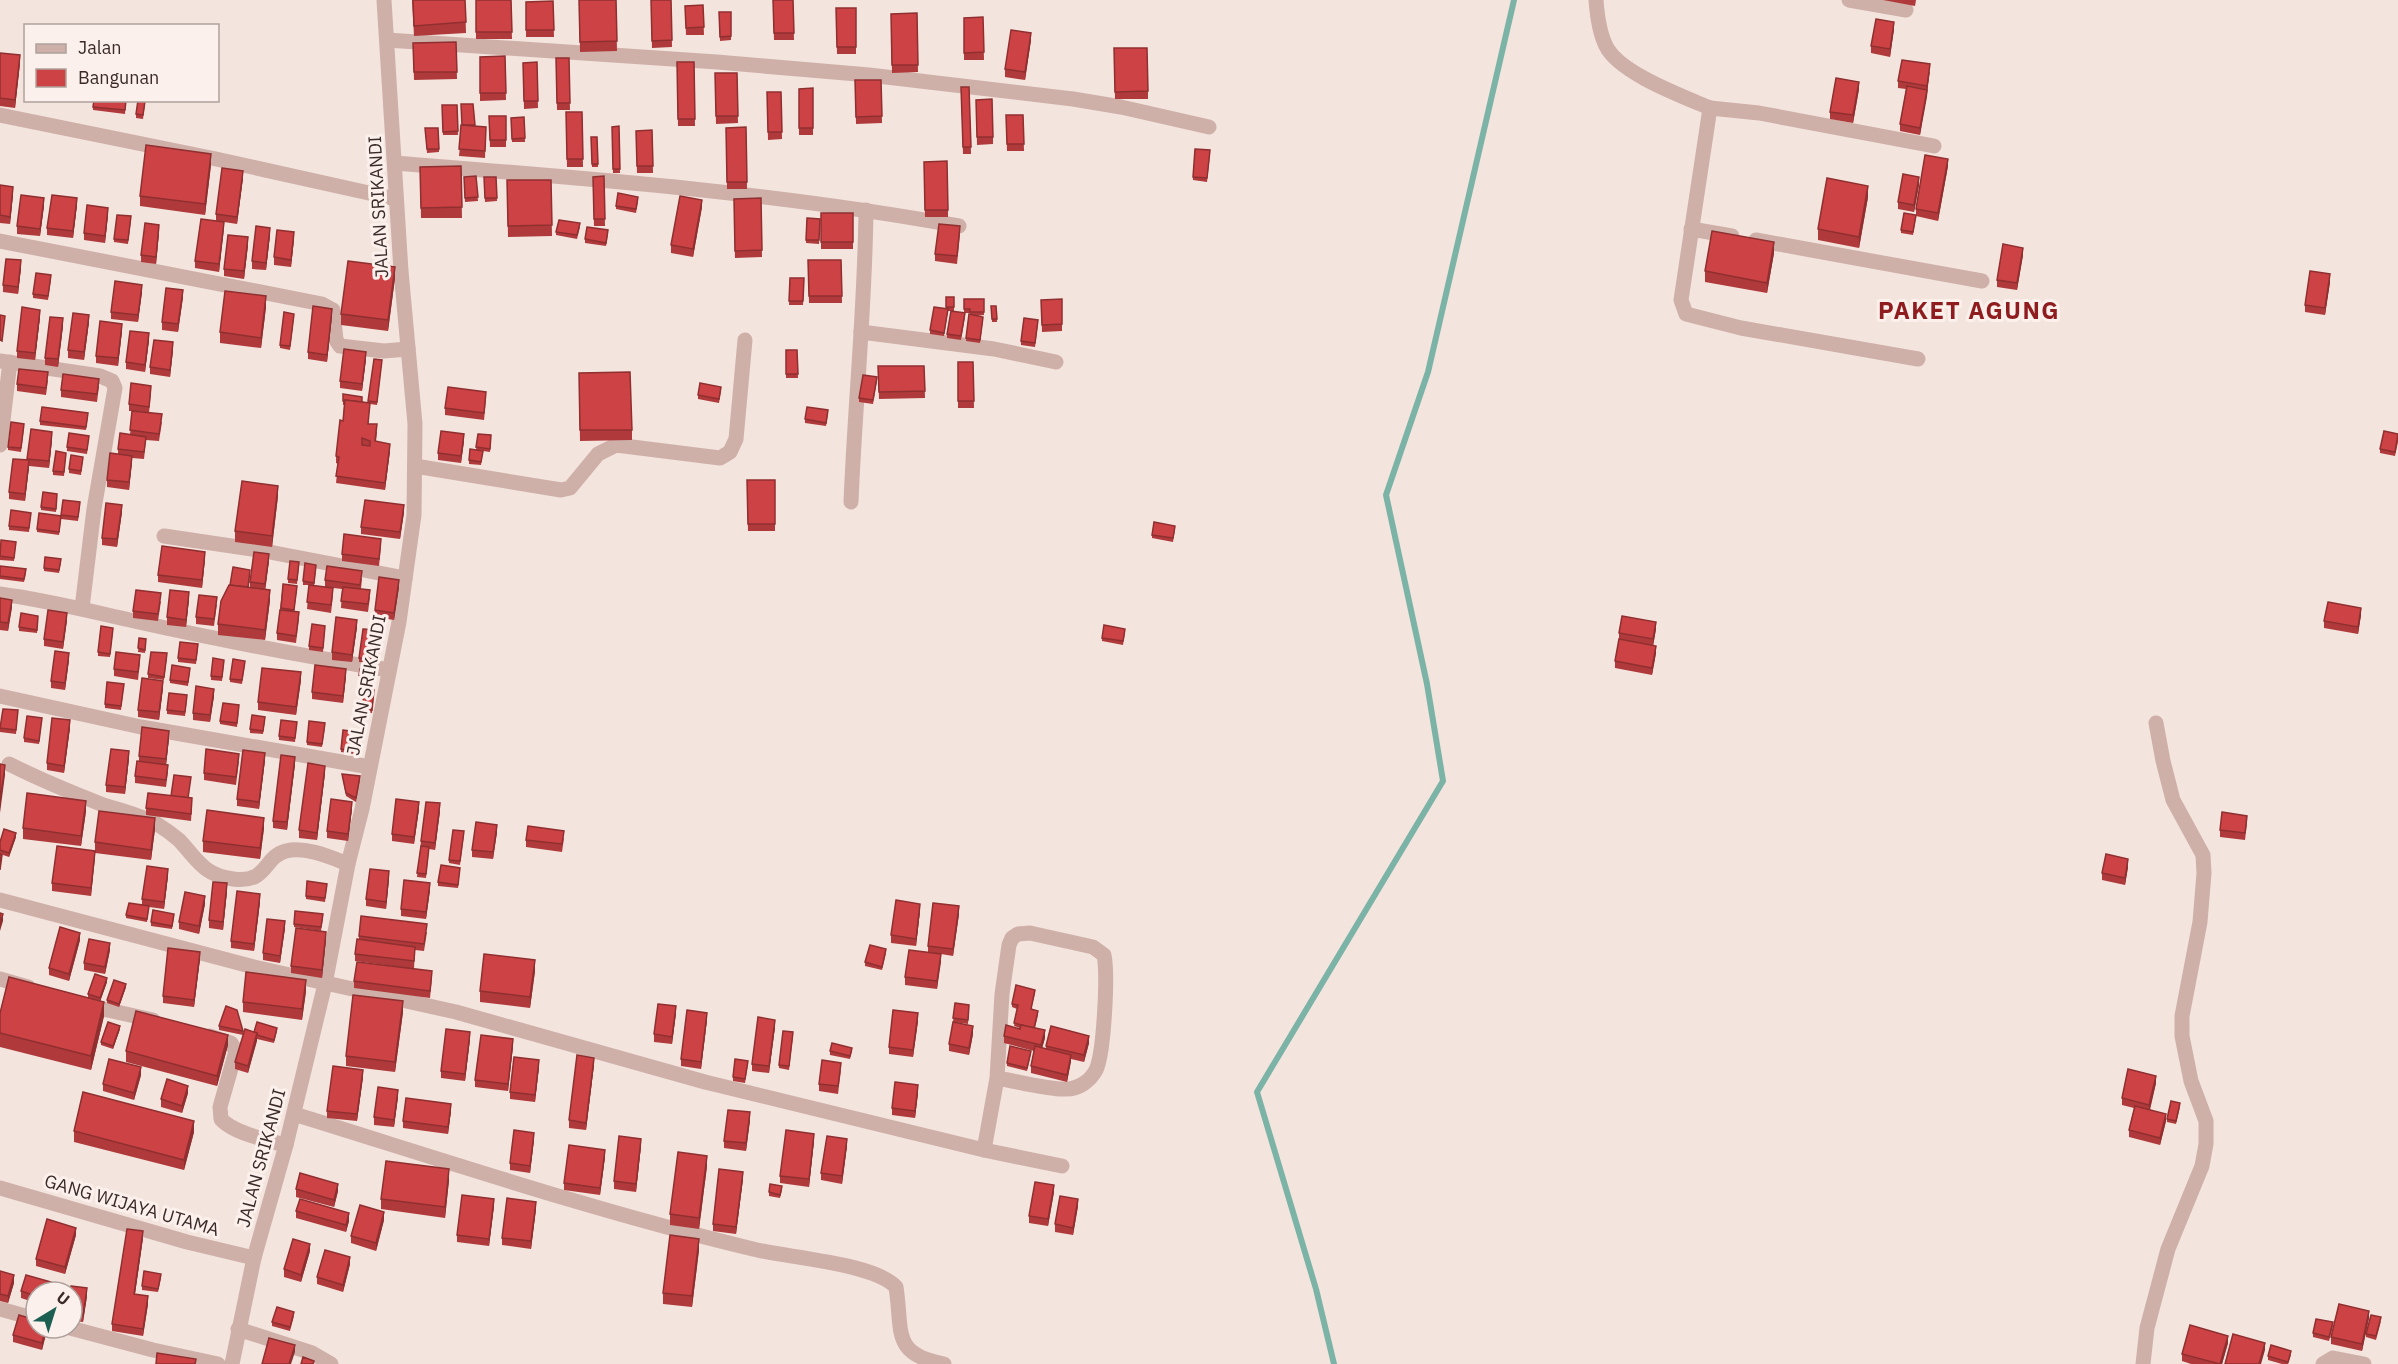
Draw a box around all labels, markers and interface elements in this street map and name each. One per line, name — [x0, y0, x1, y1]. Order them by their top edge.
legend — [24, 24, 219, 102]
text: Jalan — [78, 36, 122, 59]
text: Bangunan — [78, 66, 159, 89]
street label: JALAN SRIKANDI — [363, 135, 393, 279]
district label: PAKET AGUNG — [1878, 294, 2060, 326]
street label: JALAN SRIKANDI — [341, 613, 391, 757]
street label: JALAN SRIKANDI — [231, 1086, 291, 1230]
street label: GANG WIJAYA UTAMA — [42, 1169, 223, 1241]
north arrow — [24, 1280, 84, 1340]
text: U — [53, 1287, 74, 1309]

